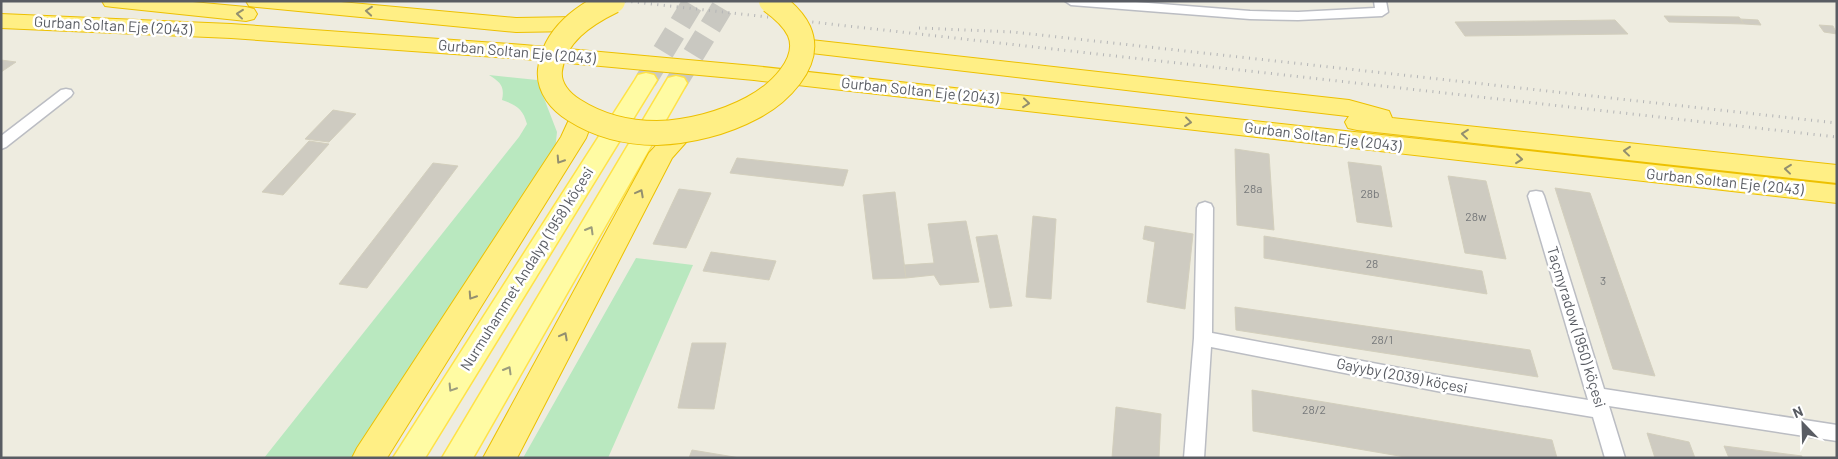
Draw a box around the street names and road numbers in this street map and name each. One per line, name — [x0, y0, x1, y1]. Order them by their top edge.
street label: Gurban Soltan Eje (2043) — [34, 12, 193, 38]
street label: Gurban Soltan Eje (2043) — [437, 35, 597, 67]
street label: Gurban Soltan Eje (2043) — [840, 73, 1000, 107]
street label: Gurban Soltan Eje (2043) — [1243, 117, 1403, 155]
street label: Nurmuhammet Andalyp (1958) köçesi — [456, 163, 597, 374]
street label: Gurban Soltan Eje (2043) — [1645, 164, 1805, 198]
street label: Taçmyradow (1950) köçesi — [1544, 244, 1610, 410]
street label: Gaýyby (2039) köçesi — [1335, 353, 1469, 397]

